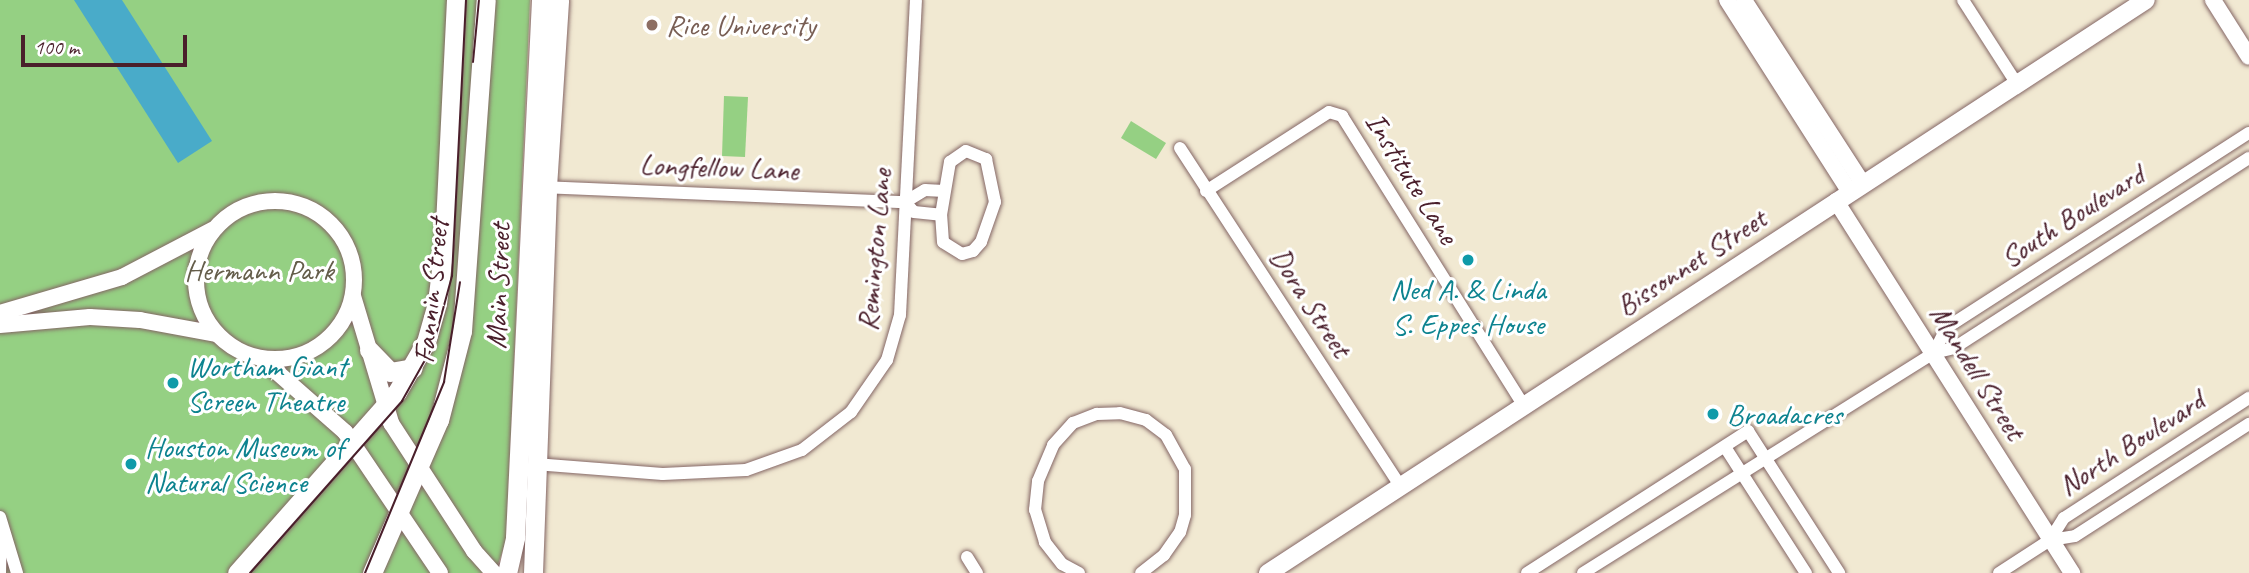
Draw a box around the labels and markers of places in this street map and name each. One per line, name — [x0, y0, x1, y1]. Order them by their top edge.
place label: Rice University — [666, 7, 815, 43]
marker: Rice University — [644, 17, 660, 33]
marker: Ned A. & Linda S. Eppes House — [1460, 252, 1476, 268]
place label: Ned A. & Linda S. Eppes House — [1390, 271, 1546, 342]
place label: Wortham Giant Screen Theatre — [187, 348, 346, 418]
marker: Wortham Giant Screen Theatre — [165, 375, 181, 391]
place label: Broadacres — [1727, 396, 1842, 432]
marker: Broadacres — [1705, 406, 1721, 422]
place label: Houston Museum of Natural Science — [145, 429, 344, 499]
marker: Houston Museum of Natural Science — [123, 456, 139, 472]

